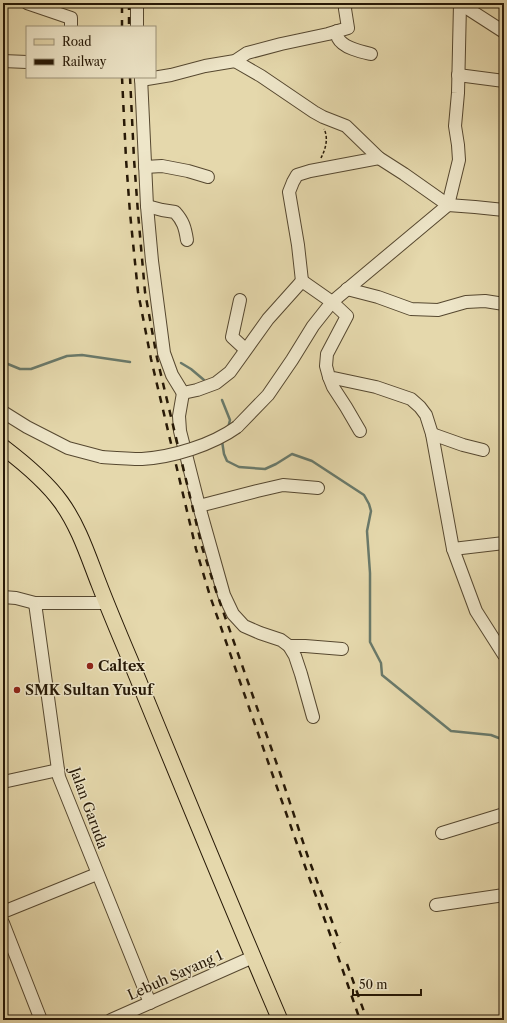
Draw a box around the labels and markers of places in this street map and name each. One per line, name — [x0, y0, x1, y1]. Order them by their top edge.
place label: Caltex — [98, 657, 146, 675]
marker: Caltex — [85, 661, 95, 671]
place label: SMK Sultan Yusuf — [25, 681, 155, 699]
marker: SMK Sultan Yusuf — [12, 685, 22, 695]

